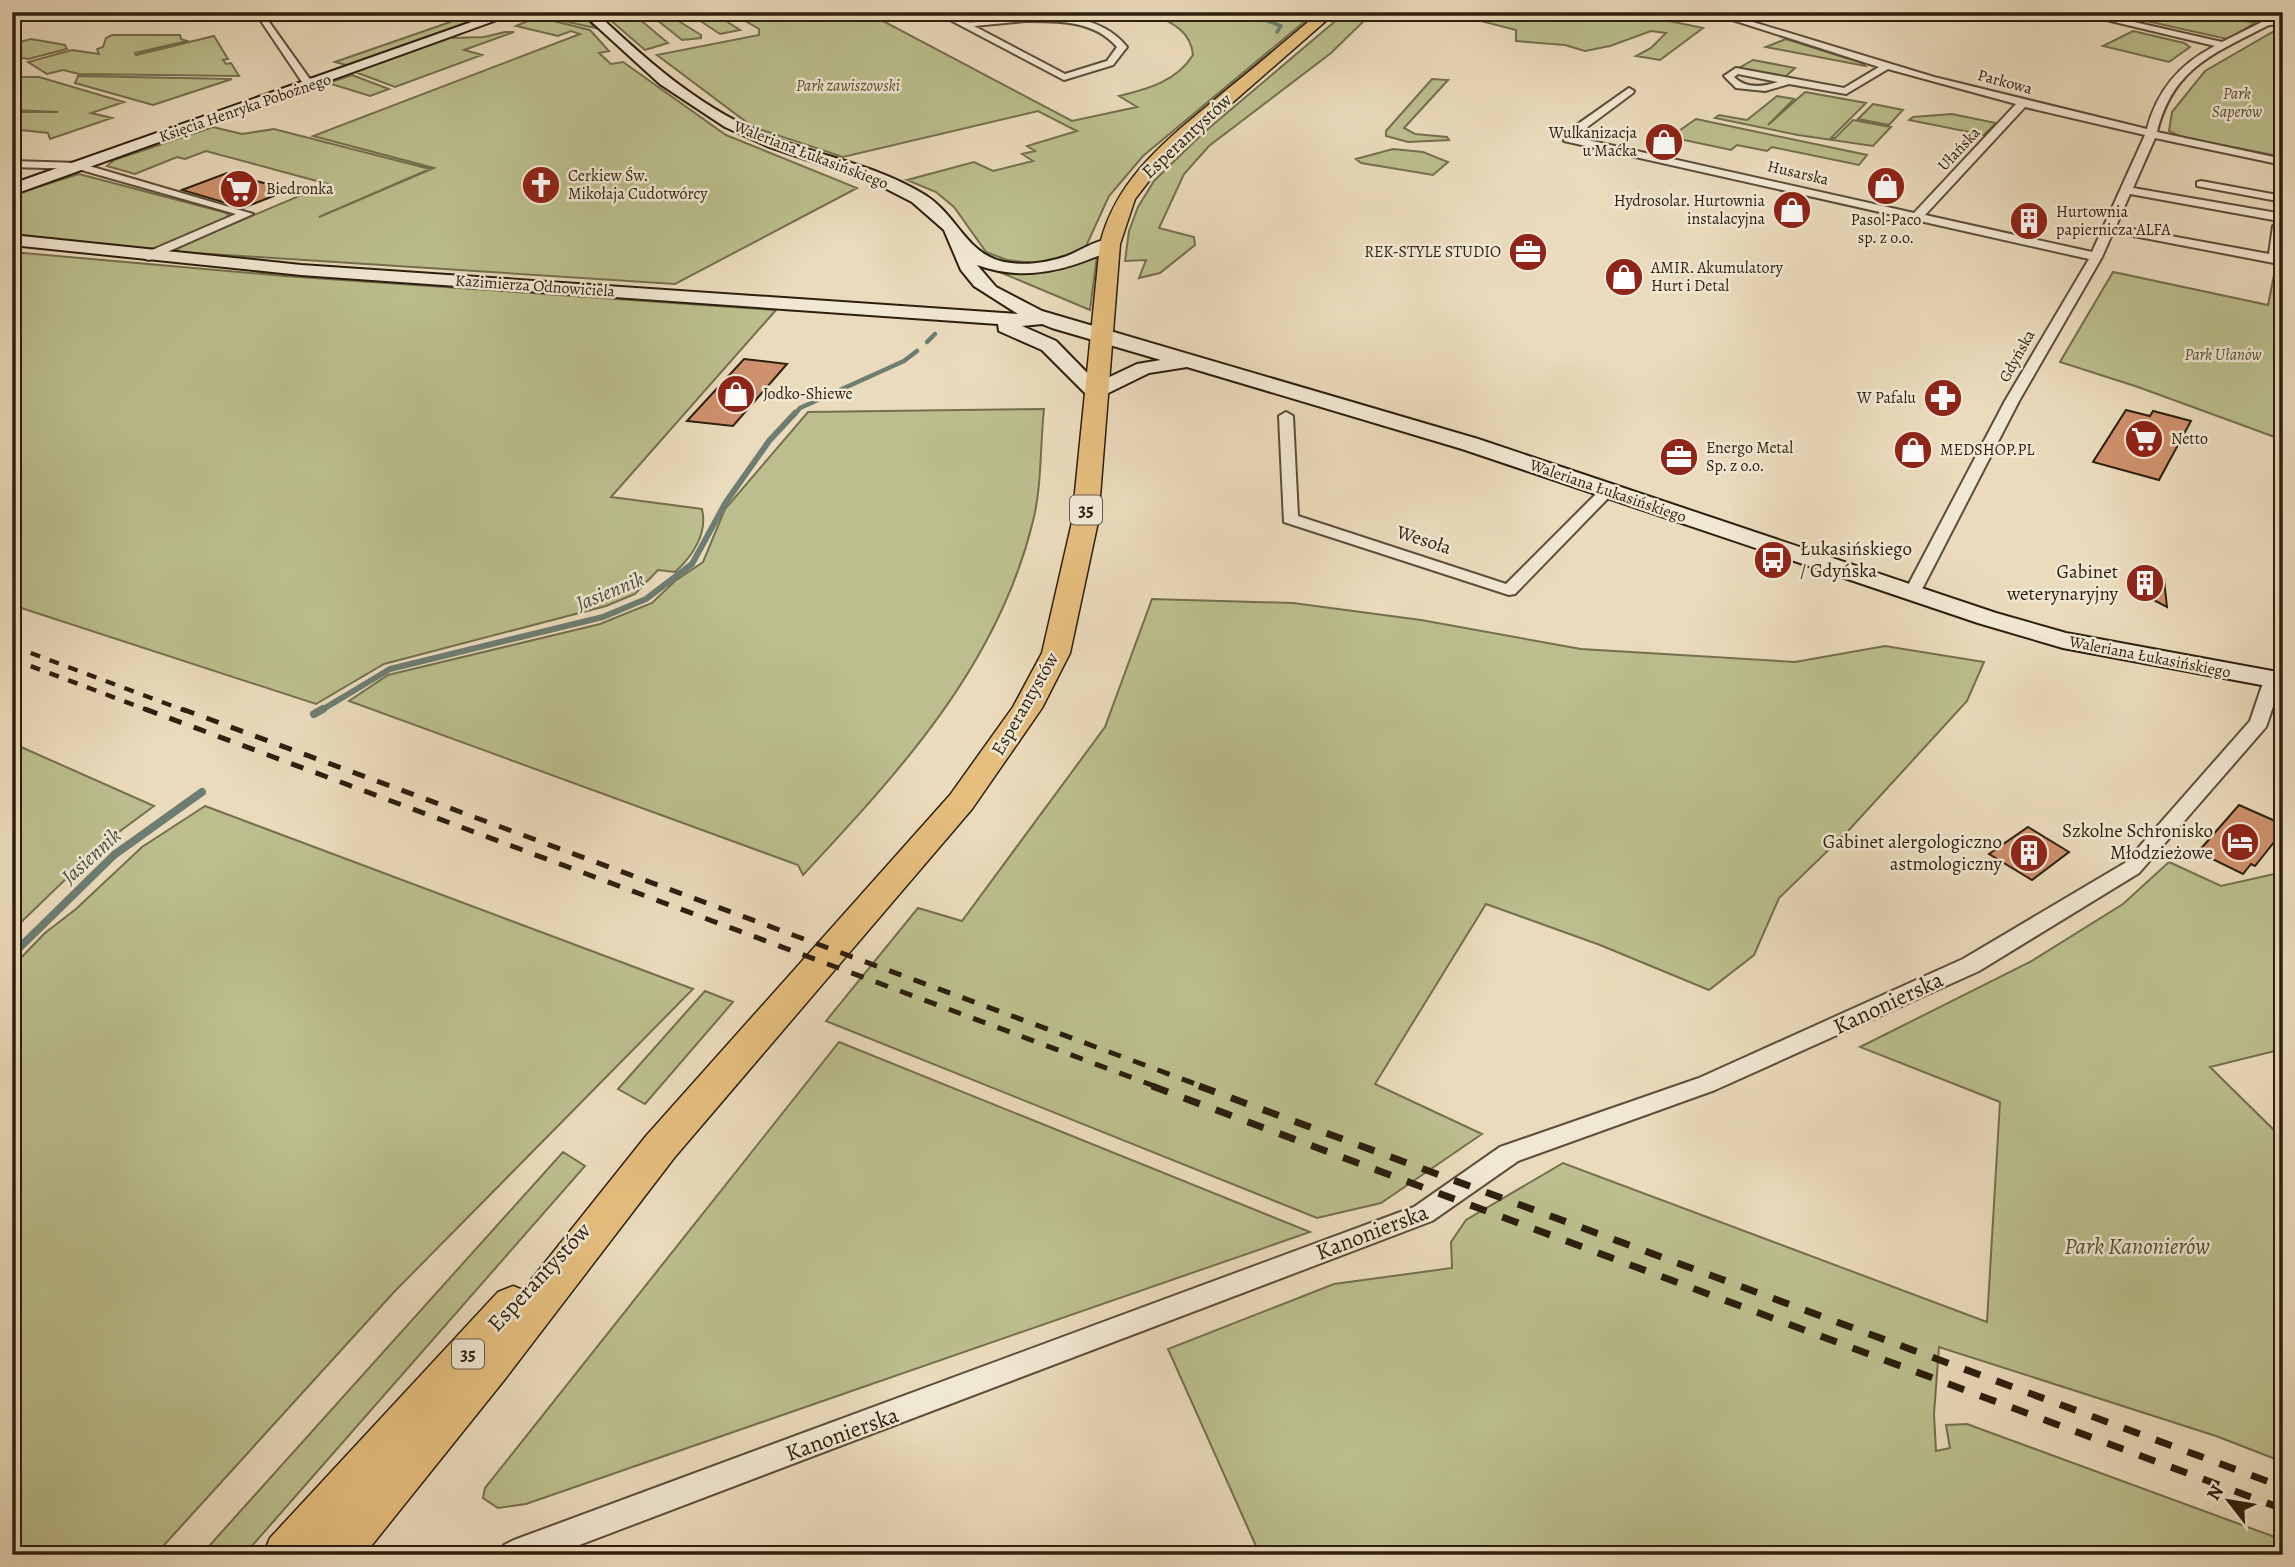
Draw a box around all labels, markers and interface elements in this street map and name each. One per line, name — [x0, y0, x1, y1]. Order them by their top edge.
street label: Parkowa — [1975, 64, 2035, 100]
street label: Księcia Henryka Pobożnego — [156, 68, 334, 148]
park label: Park zawiszowski — [796, 75, 900, 97]
park label: Park Saperów — [2212, 83, 2263, 123]
street label: Esperantystów — [1136, 87, 1238, 185]
street label: Waleriana Łukasińskiego — [730, 115, 892, 195]
shop icon: Wulkanizacja u Maćka — [1643, 121, 1685, 163]
place label: Wulkanizacja u Maćka — [1548, 122, 1638, 162]
street label: Ułańska — [1933, 122, 1986, 176]
street label: Husarska — [1765, 155, 1831, 191]
church icon: Cerkiew Św. Mikołaja Cudotwórcy — [520, 164, 562, 206]
place label: Cerkiew Św. Mikołaja Cudotwórcy — [568, 165, 708, 205]
shop icon: Pasol-Paco sp. z o.o. — [1865, 165, 1907, 207]
supermarket icon: Biedronka — [218, 168, 260, 210]
place label: Biedronka — [266, 178, 334, 200]
shop icon: Hydrosolar. Hurtownia instalacyjna — [1771, 189, 1813, 231]
place label: Hydrosolar. Hurtownia instalacyjna — [1614, 190, 1766, 230]
building icon: Hurtownia papiernicza ALFA — [2008, 200, 2050, 242]
place label: Hurtownia papiernicza ALFA — [2056, 201, 2171, 241]
place label: Pasol-Paco sp. z o.o. — [1851, 209, 1921, 249]
office icon: REK-STYLE STUDIO — [1507, 231, 1549, 273]
place label: REK-STYLE STUDIO — [1364, 241, 1501, 263]
shop icon: AMIR. Akumulatory Hurt i Detal — [1603, 256, 1645, 298]
place label: AMIR. Akumulatory Hurt i Detal — [1650, 257, 1784, 297]
street label: Kazimierza Odnowiciela — [454, 269, 616, 303]
street label: Gdyńska — [1994, 325, 2041, 386]
park label: Park Ułanów — [2184, 344, 2262, 366]
shop icon: Jodko-Shiewe — [715, 373, 757, 415]
pharmacy icon: W Pafalu — [1922, 377, 1964, 419]
place label: Jodko-Shiewe — [763, 383, 853, 405]
place label: W Pafalu — [1856, 387, 1916, 409]
supermarket icon: Netto — [2123, 418, 2165, 460]
place label: Netto — [2171, 428, 2208, 450]
shop icon: MEDSHOP.PL — [1892, 429, 1934, 471]
office icon: Energo Metal Sp. z o.o. — [1658, 436, 1700, 478]
place label: Energo Metal Sp. z o.o. — [1706, 437, 1793, 477]
place label: MEDSHOP.PL — [1940, 439, 2035, 461]
street label: Waleriana Łukasińskiego — [1526, 454, 1689, 528]
road number: 35 — [1070, 496, 1102, 524]
street label: Wesoła — [1392, 519, 1455, 561]
place label: Łukasińskiego / Gdyńska — [1800, 536, 1912, 584]
bus stop icon: Łukasińskiego / Gdyńska — [1752, 539, 1794, 581]
place label: Gabinet weterynaryjny — [2006, 559, 2119, 607]
building icon: Gabinet weterynaryjny — [2124, 562, 2166, 604]
water label: Jasiennik — [571, 565, 648, 618]
street label: Waleriana Łukasińskiego — [2066, 630, 2233, 683]
street label: Esperantystów — [985, 647, 1065, 760]
place label: Szkolne Schronisko Młodzieżowe — [2062, 818, 2213, 866]
hotel icon: Szkolne Schronisko Młodzieżowe — [2219, 821, 2261, 863]
water label: Jasiennik — [54, 822, 127, 891]
place label: Gabinet alergologiczno astmologiczny — [1823, 829, 2003, 877]
building icon: Gabinet alergologiczno astmologiczny — [2008, 832, 2050, 874]
street label: Kanonierska — [1828, 964, 1948, 1042]
street label: Kanonierska — [1311, 1196, 1433, 1268]
street label: Esperantystów — [480, 1215, 598, 1338]
park label: Park Kanonierów — [2064, 1231, 2210, 1262]
road number: 35 — [452, 1339, 484, 1368]
street label: Kanonierska — [781, 1399, 903, 1469]
north arrow — [2194, 1466, 2264, 1536]
text: N — [2201, 1480, 2230, 1505]

